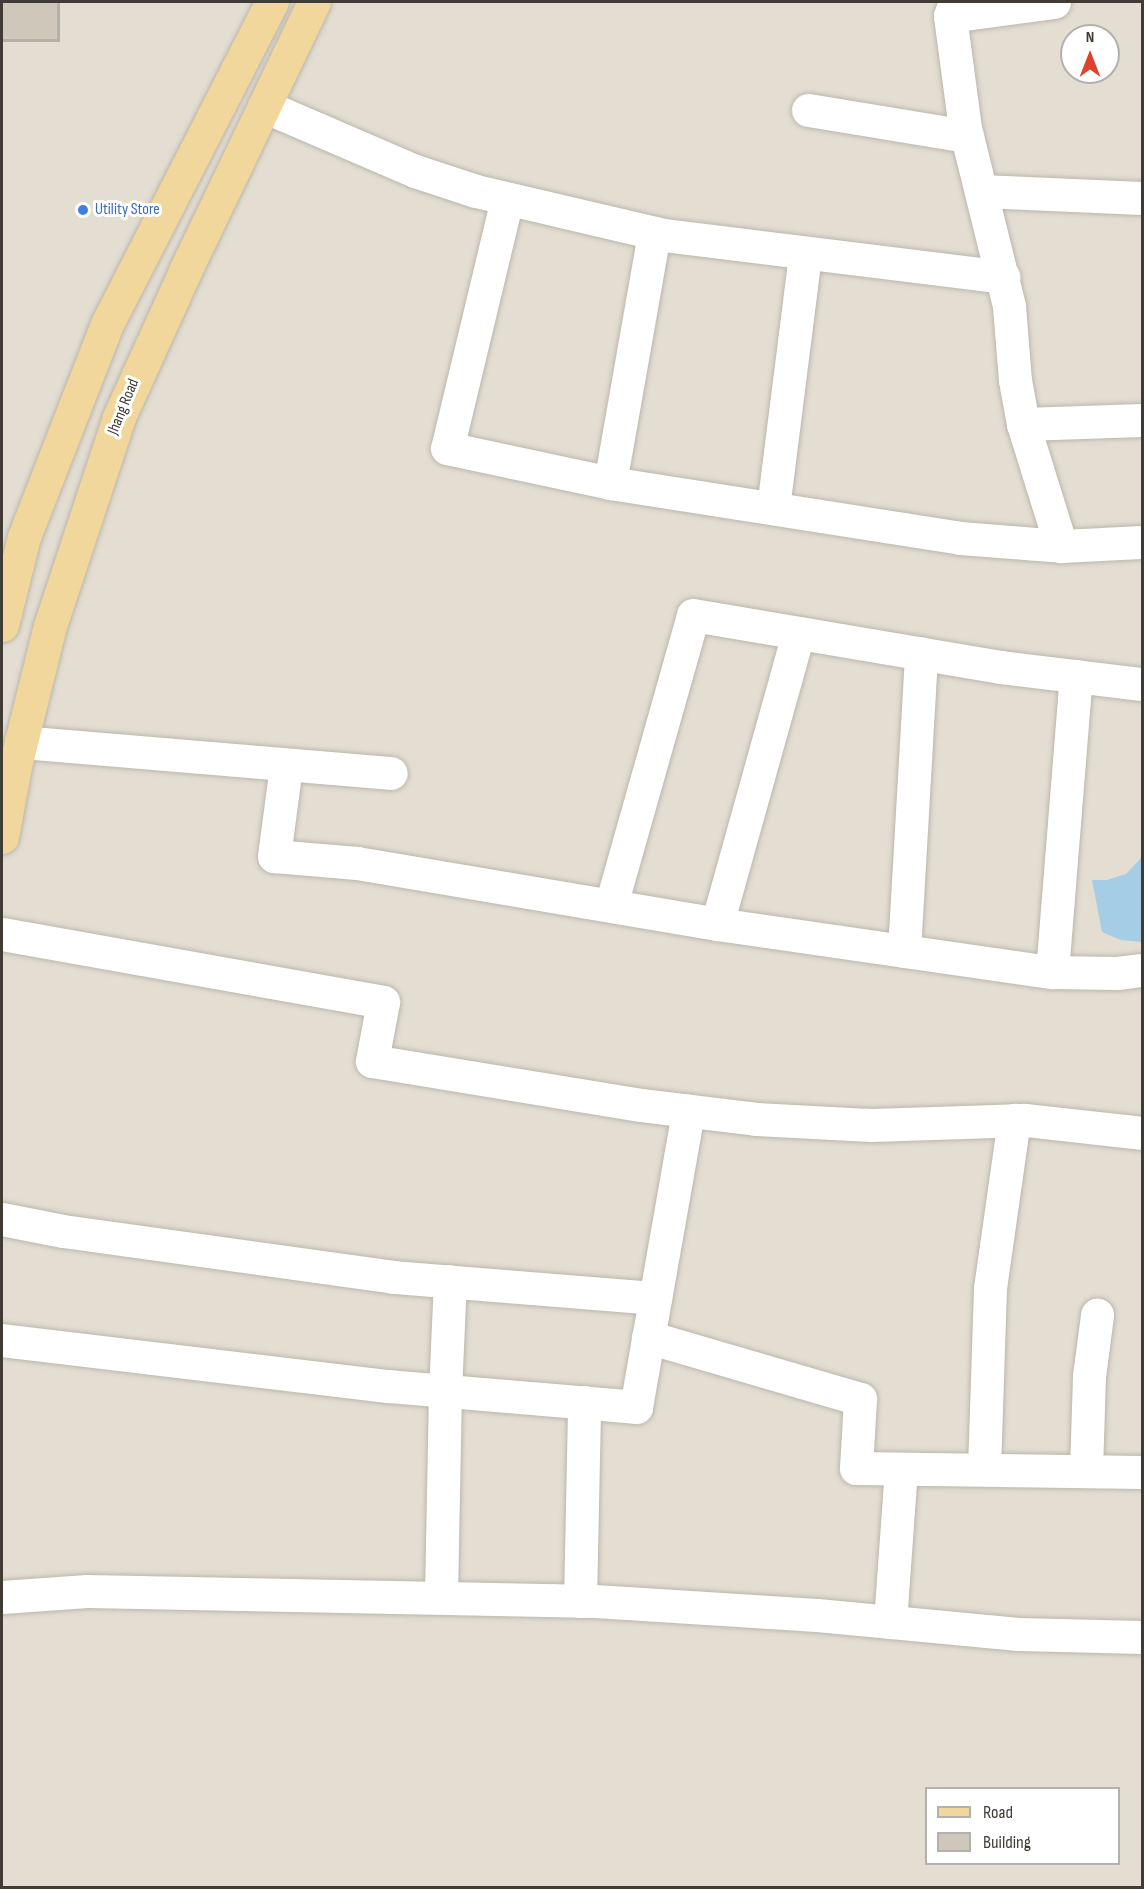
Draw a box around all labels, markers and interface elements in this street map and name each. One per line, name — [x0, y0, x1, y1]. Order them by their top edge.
north arrow — [1060, 24, 1120, 84]
text: N — [1086, 28, 1094, 47]
place label: Utility Store — [95, 200, 160, 220]
marker: Utility Store — [76, 203, 90, 217]
street label: Jhang Road — [104, 376, 144, 438]
legend — [925, 1787, 1120, 1865]
text: Road — [983, 1802, 1013, 1823]
text: Building — [983, 1832, 1031, 1853]

